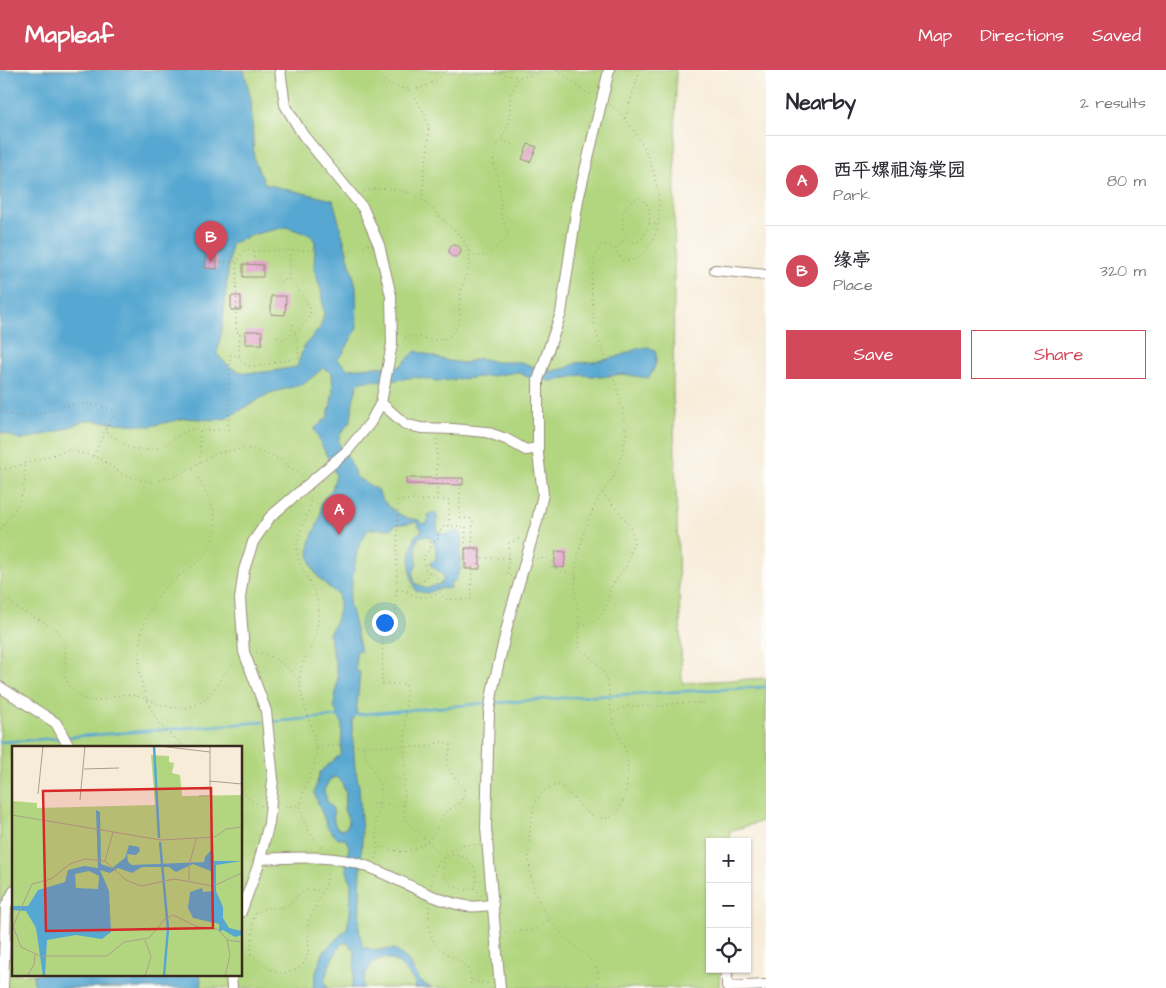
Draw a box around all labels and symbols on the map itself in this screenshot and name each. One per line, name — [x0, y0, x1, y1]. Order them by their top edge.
pin: B — [195, 221, 227, 262]
pin: A — [323, 494, 355, 535]
your location — [372, 610, 398, 636]
inset map — [12, 746, 242, 976]

